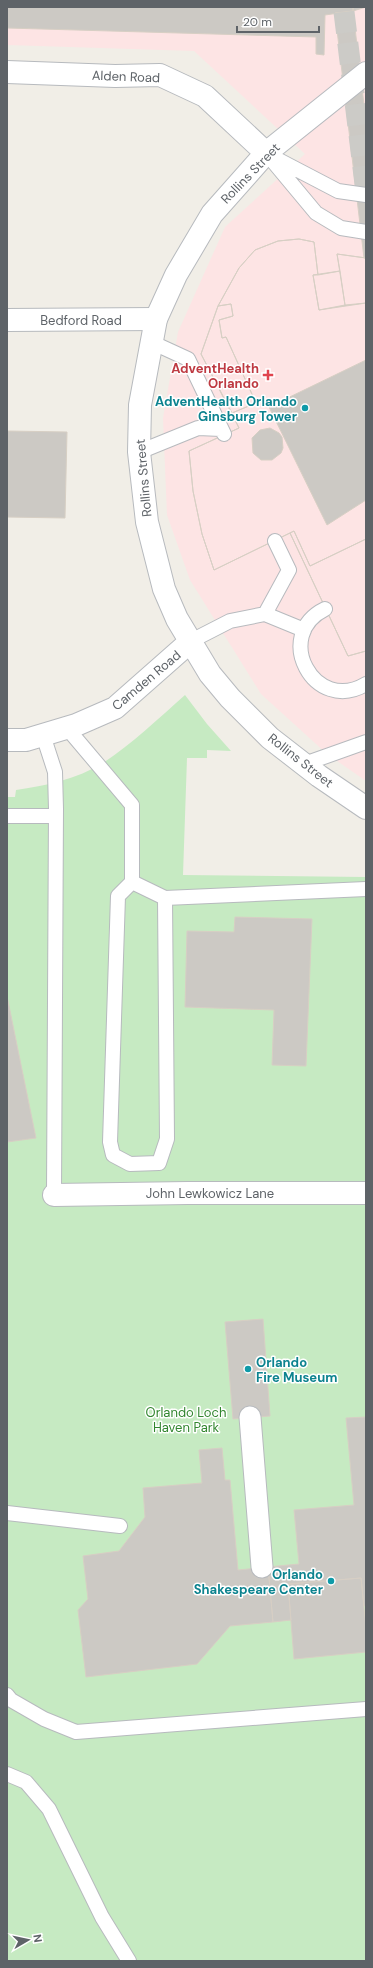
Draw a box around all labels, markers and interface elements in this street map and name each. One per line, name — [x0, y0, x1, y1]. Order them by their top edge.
scale bar — [237, 8, 319, 34]
text: 20 m — [243, 14, 272, 30]
street label: Alden Road — [92, 67, 160, 86]
street label: Rollins Street — [217, 139, 284, 207]
street label: Bedford Road — [40, 312, 122, 329]
place label: AdventHealth Orlando — [171, 360, 259, 392]
marker: AdventHealth Orlando — [262, 369, 274, 381]
place label: AdventHealth Orlando Ginsburg Tower — [155, 393, 298, 425]
marker: AdventHealth Orlando Ginsburg Tower — [300, 403, 310, 413]
street label: Rollins Street — [132, 438, 155, 518]
street label: Camden Road — [108, 647, 184, 714]
street label: Rollins Street — [265, 730, 337, 791]
street label: John Lewkowicz Lane — [146, 1185, 274, 1202]
place label: Orlando Fire Museum — [256, 1354, 337, 1386]
marker: Orlando Fire Museum — [243, 1364, 253, 1374]
park label: Orlando Loch Haven Park — [146, 1404, 226, 1436]
place label: Orlando Shakespeare Center — [194, 1566, 324, 1598]
marker: Orlando Shakespeare Center — [326, 1576, 336, 1586]
north arrow — [8, 1920, 48, 1960]
text: N — [30, 1933, 45, 1943]

